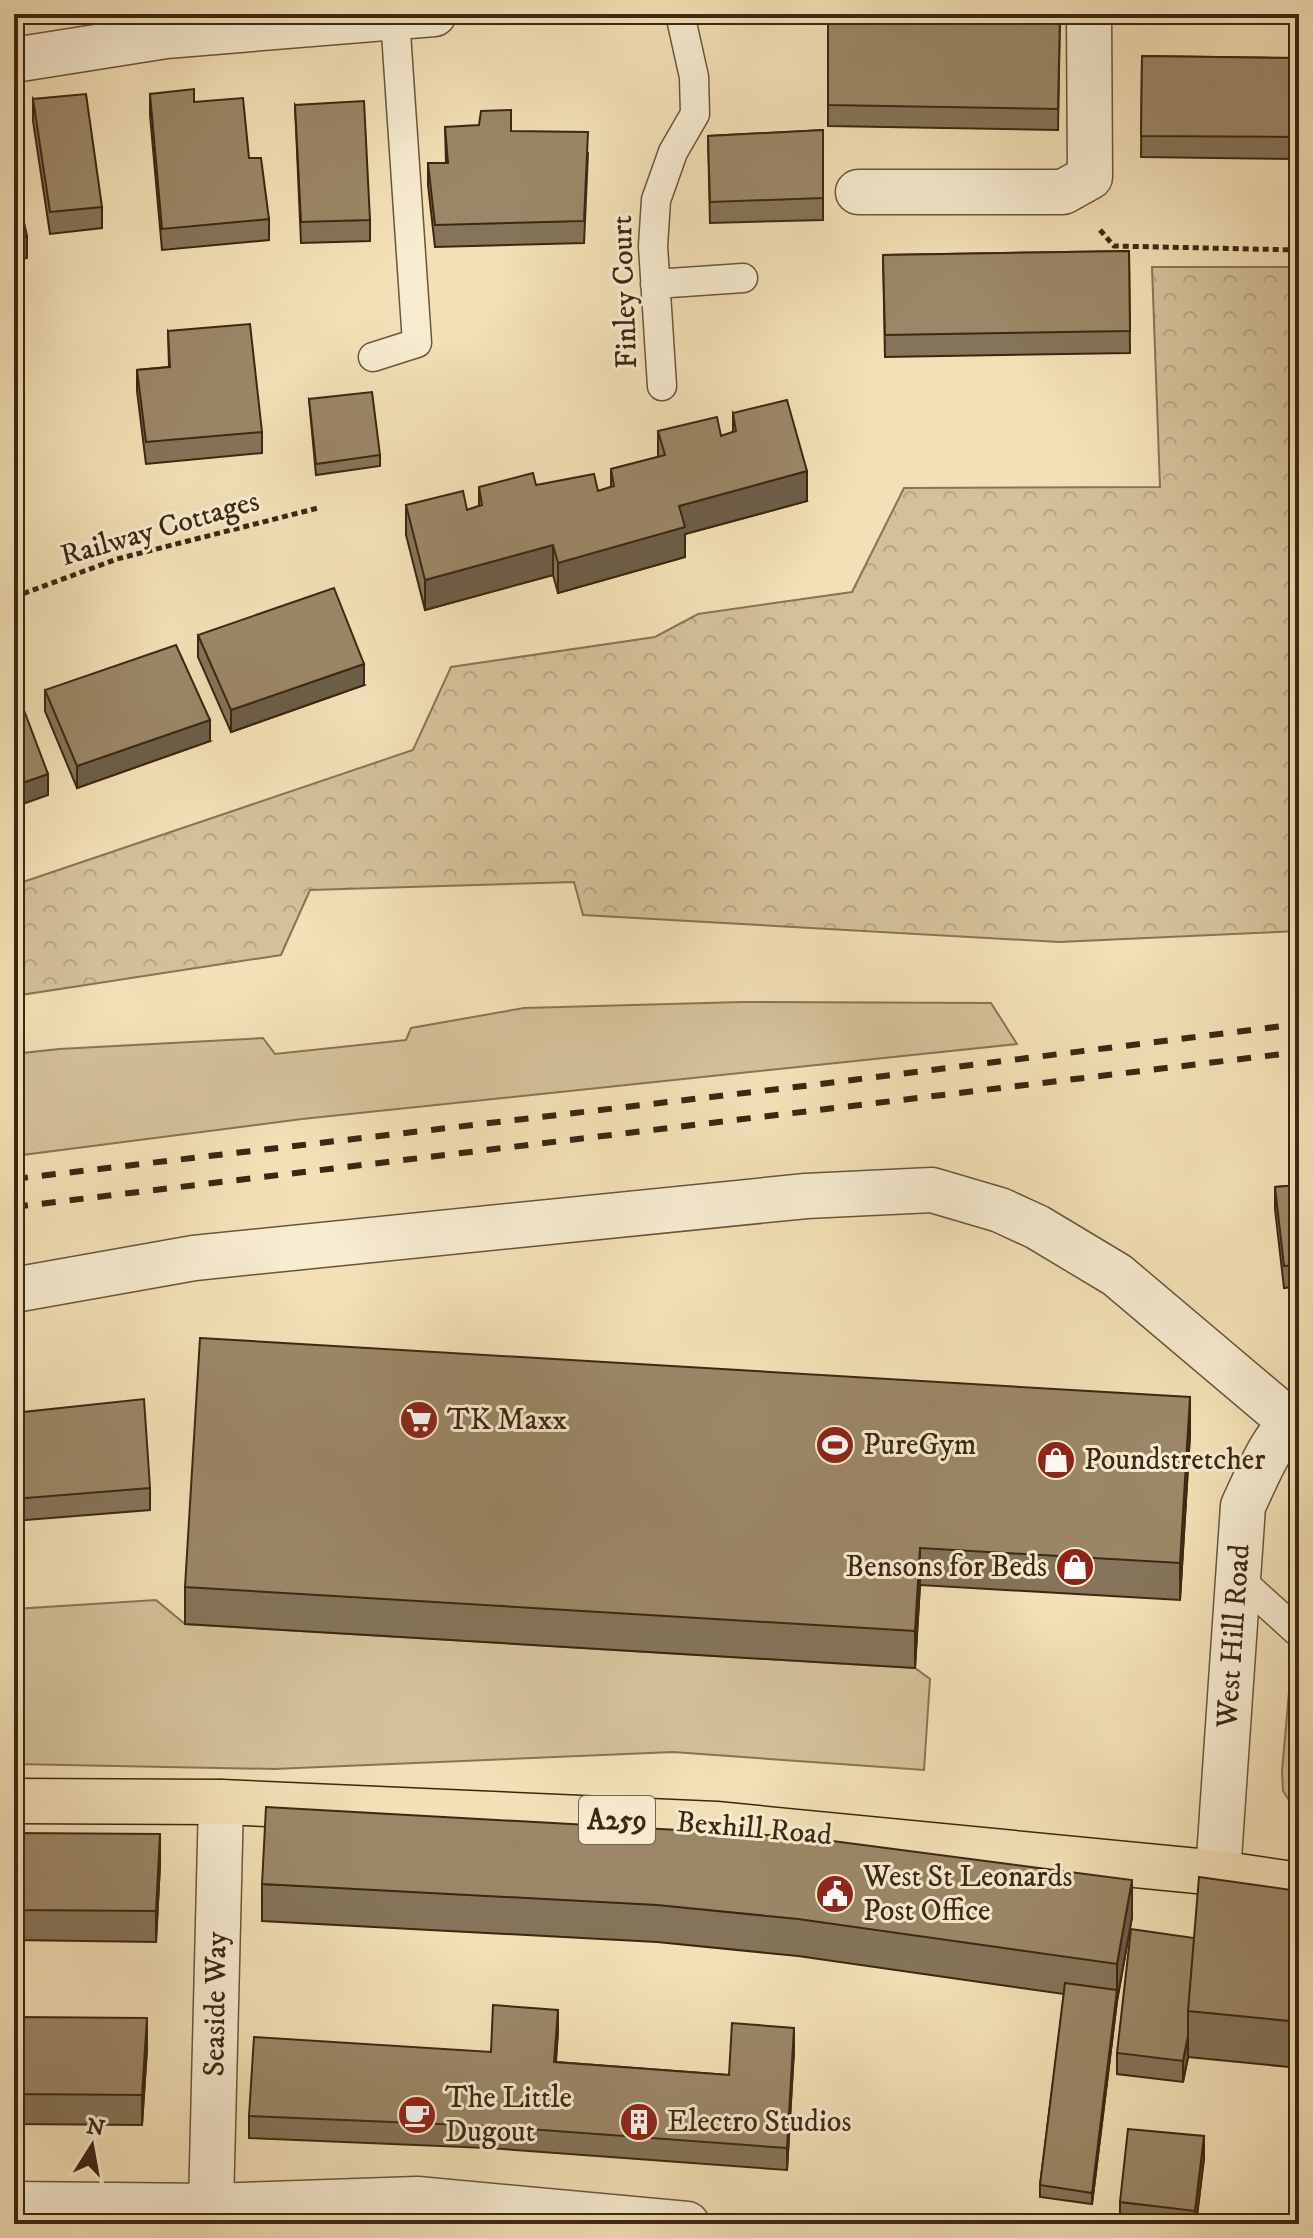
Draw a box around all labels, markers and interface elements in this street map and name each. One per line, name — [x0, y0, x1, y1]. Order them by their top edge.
street label: Finley Court — [604, 215, 646, 369]
street label: Railway Cottages — [56, 483, 264, 575]
supermarket icon: TK Maxx — [398, 1399, 440, 1441]
place label: TK Maxx — [447, 1402, 567, 1439]
sports icon: PureGym — [814, 1424, 856, 1466]
place label: PureGym — [863, 1427, 976, 1464]
shop icon: Poundstretcher — [1035, 1439, 1077, 1481]
place label: Poundstretcher — [1084, 1442, 1265, 1479]
street label: West Hill Road — [1209, 1543, 1259, 1730]
shop icon: Bensons for Beds — [1054, 1546, 1096, 1588]
place label: Bensons for Beds — [845, 1549, 1047, 1586]
road number: A259 — [579, 1796, 655, 1844]
street label: Bexhill Road — [675, 1804, 833, 1854]
place label: West St Leonards Post Office — [862, 1859, 1072, 1930]
public building icon: West St Leonards Post Office — [814, 1873, 856, 1915]
street label: Seaside Way — [196, 1930, 236, 2077]
place label: The Little Dugout — [445, 2080, 572, 2151]
cafe icon: The Little Dugout — [396, 2094, 438, 2136]
building icon: Electro Studios — [618, 2101, 660, 2143]
place label: Electro Studios — [667, 2104, 851, 2141]
north arrow — [52, 2106, 132, 2186]
text: N — [84, 2113, 107, 2143]

